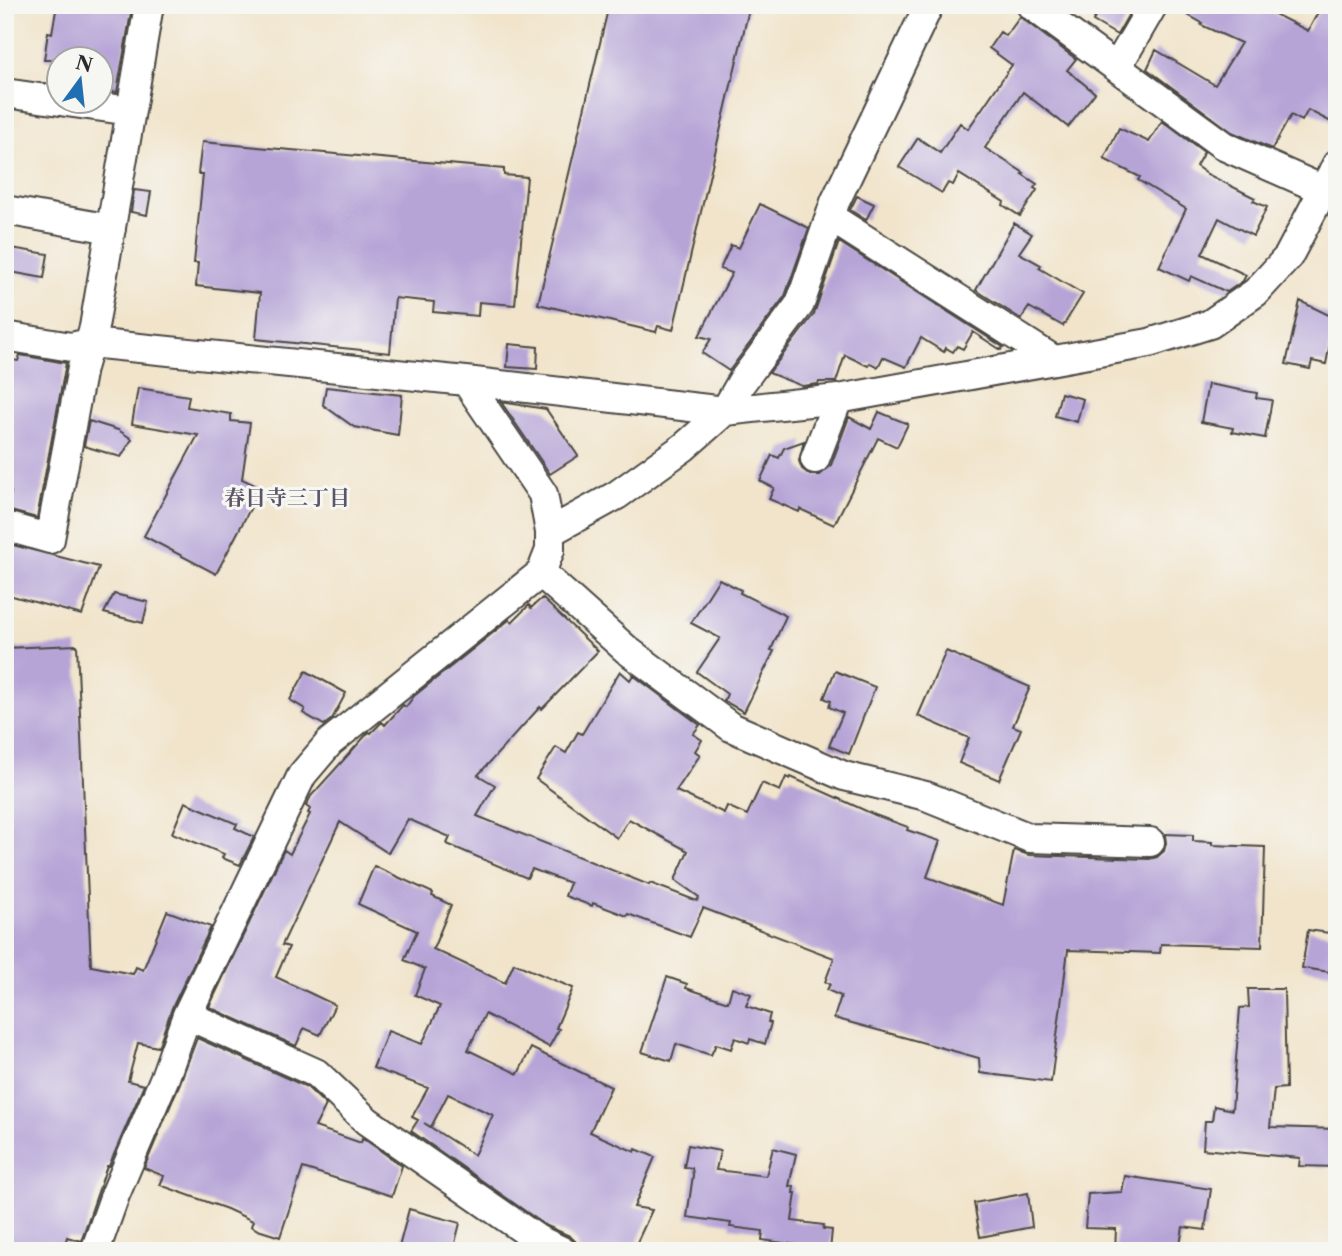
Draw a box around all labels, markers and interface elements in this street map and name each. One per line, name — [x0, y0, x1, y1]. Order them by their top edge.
north arrow — [46, 46, 116, 116]
text: N — [73, 51, 95, 77]
district label: 春日寺三丁目 — [224, 485, 350, 510]

